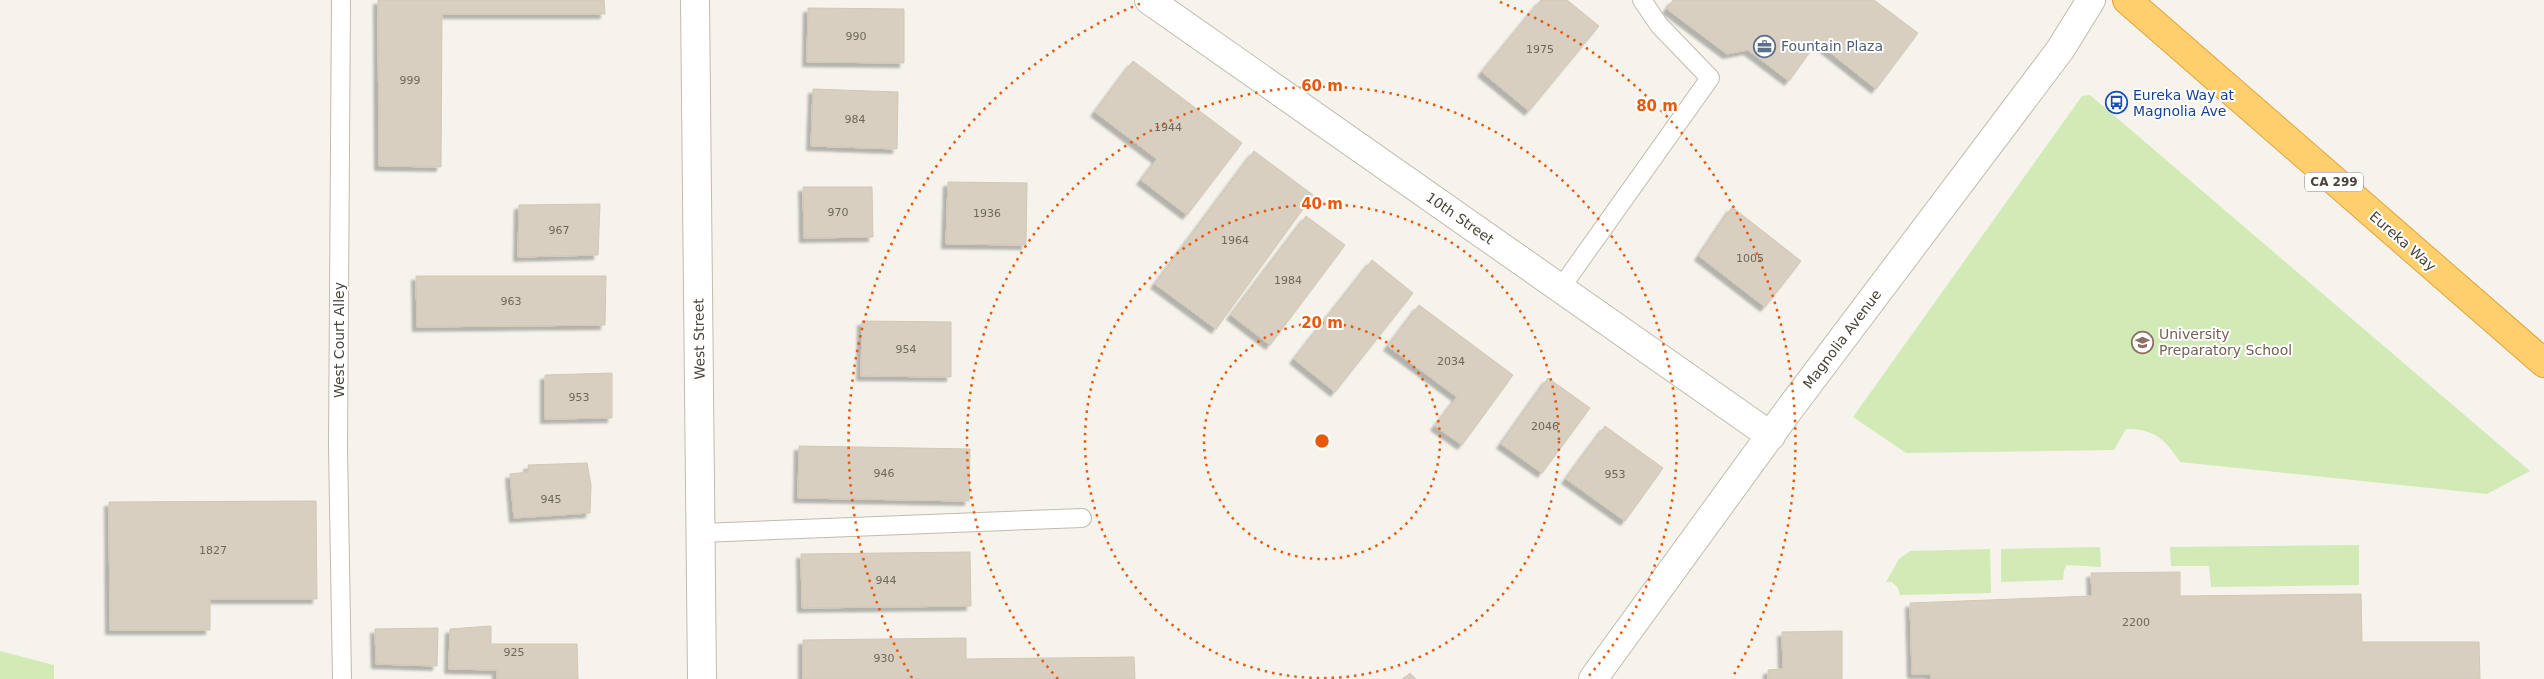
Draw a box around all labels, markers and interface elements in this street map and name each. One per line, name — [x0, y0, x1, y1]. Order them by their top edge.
house number: 990 — [846, 30, 867, 43]
office icon: Fountain Plaza — [1753, 34, 1777, 58]
place label: Fountain Plaza — [1781, 38, 1883, 54]
house number: 1975 — [1526, 43, 1554, 56]
house number: 999 — [400, 74, 421, 87]
text: 60 m — [1301, 77, 1343, 95]
place label: Eureka Way at Magnolia Ave — [2133, 87, 2235, 119]
bus stop icon: Eureka Way at Magnolia Ave — [2105, 91, 2129, 115]
text: 80 m — [1636, 97, 1678, 115]
house number: 984 — [845, 113, 866, 126]
house number: 1944 — [1154, 121, 1182, 134]
road number: CA 299 — [2305, 172, 2363, 192]
street label: 10th Street — [1423, 189, 1497, 248]
text: 40 m — [1301, 195, 1343, 213]
house number: 970 — [828, 206, 849, 219]
house number: 1936 — [973, 207, 1001, 220]
street label: Eureka Way — [2367, 208, 2439, 274]
house number: 967 — [549, 224, 570, 237]
house number: 1964 — [1221, 234, 1249, 247]
house number: 1005 — [1736, 252, 1764, 265]
house number: 1984 — [1274, 274, 1302, 287]
street label: West Court Alley — [331, 282, 347, 398]
street label: Magnolia Avenue — [1800, 286, 1884, 392]
house number: 963 — [501, 295, 522, 308]
street label: West Street — [690, 298, 708, 380]
text: 20 m — [1301, 314, 1343, 332]
place label: University Preparatory School — [2159, 326, 2292, 358]
school or university icon: University Preparatory School — [2131, 330, 2155, 354]
house number: 954 — [896, 343, 917, 356]
house number: 2034 — [1437, 355, 1465, 368]
house number: 953 — [569, 391, 590, 404]
house number: 2046 — [1531, 420, 1559, 433]
centre of rings — [1313, 432, 1331, 450]
house number: 946 — [874, 467, 895, 480]
house number: 953 — [1605, 468, 1626, 481]
house number: 945 — [541, 493, 562, 506]
house number: 1827 — [199, 544, 227, 557]
house number: 944 — [876, 574, 897, 587]
house number: 2200 — [2122, 616, 2150, 629]
house number: 925 — [504, 646, 525, 659]
house number: 930 — [874, 652, 895, 665]

